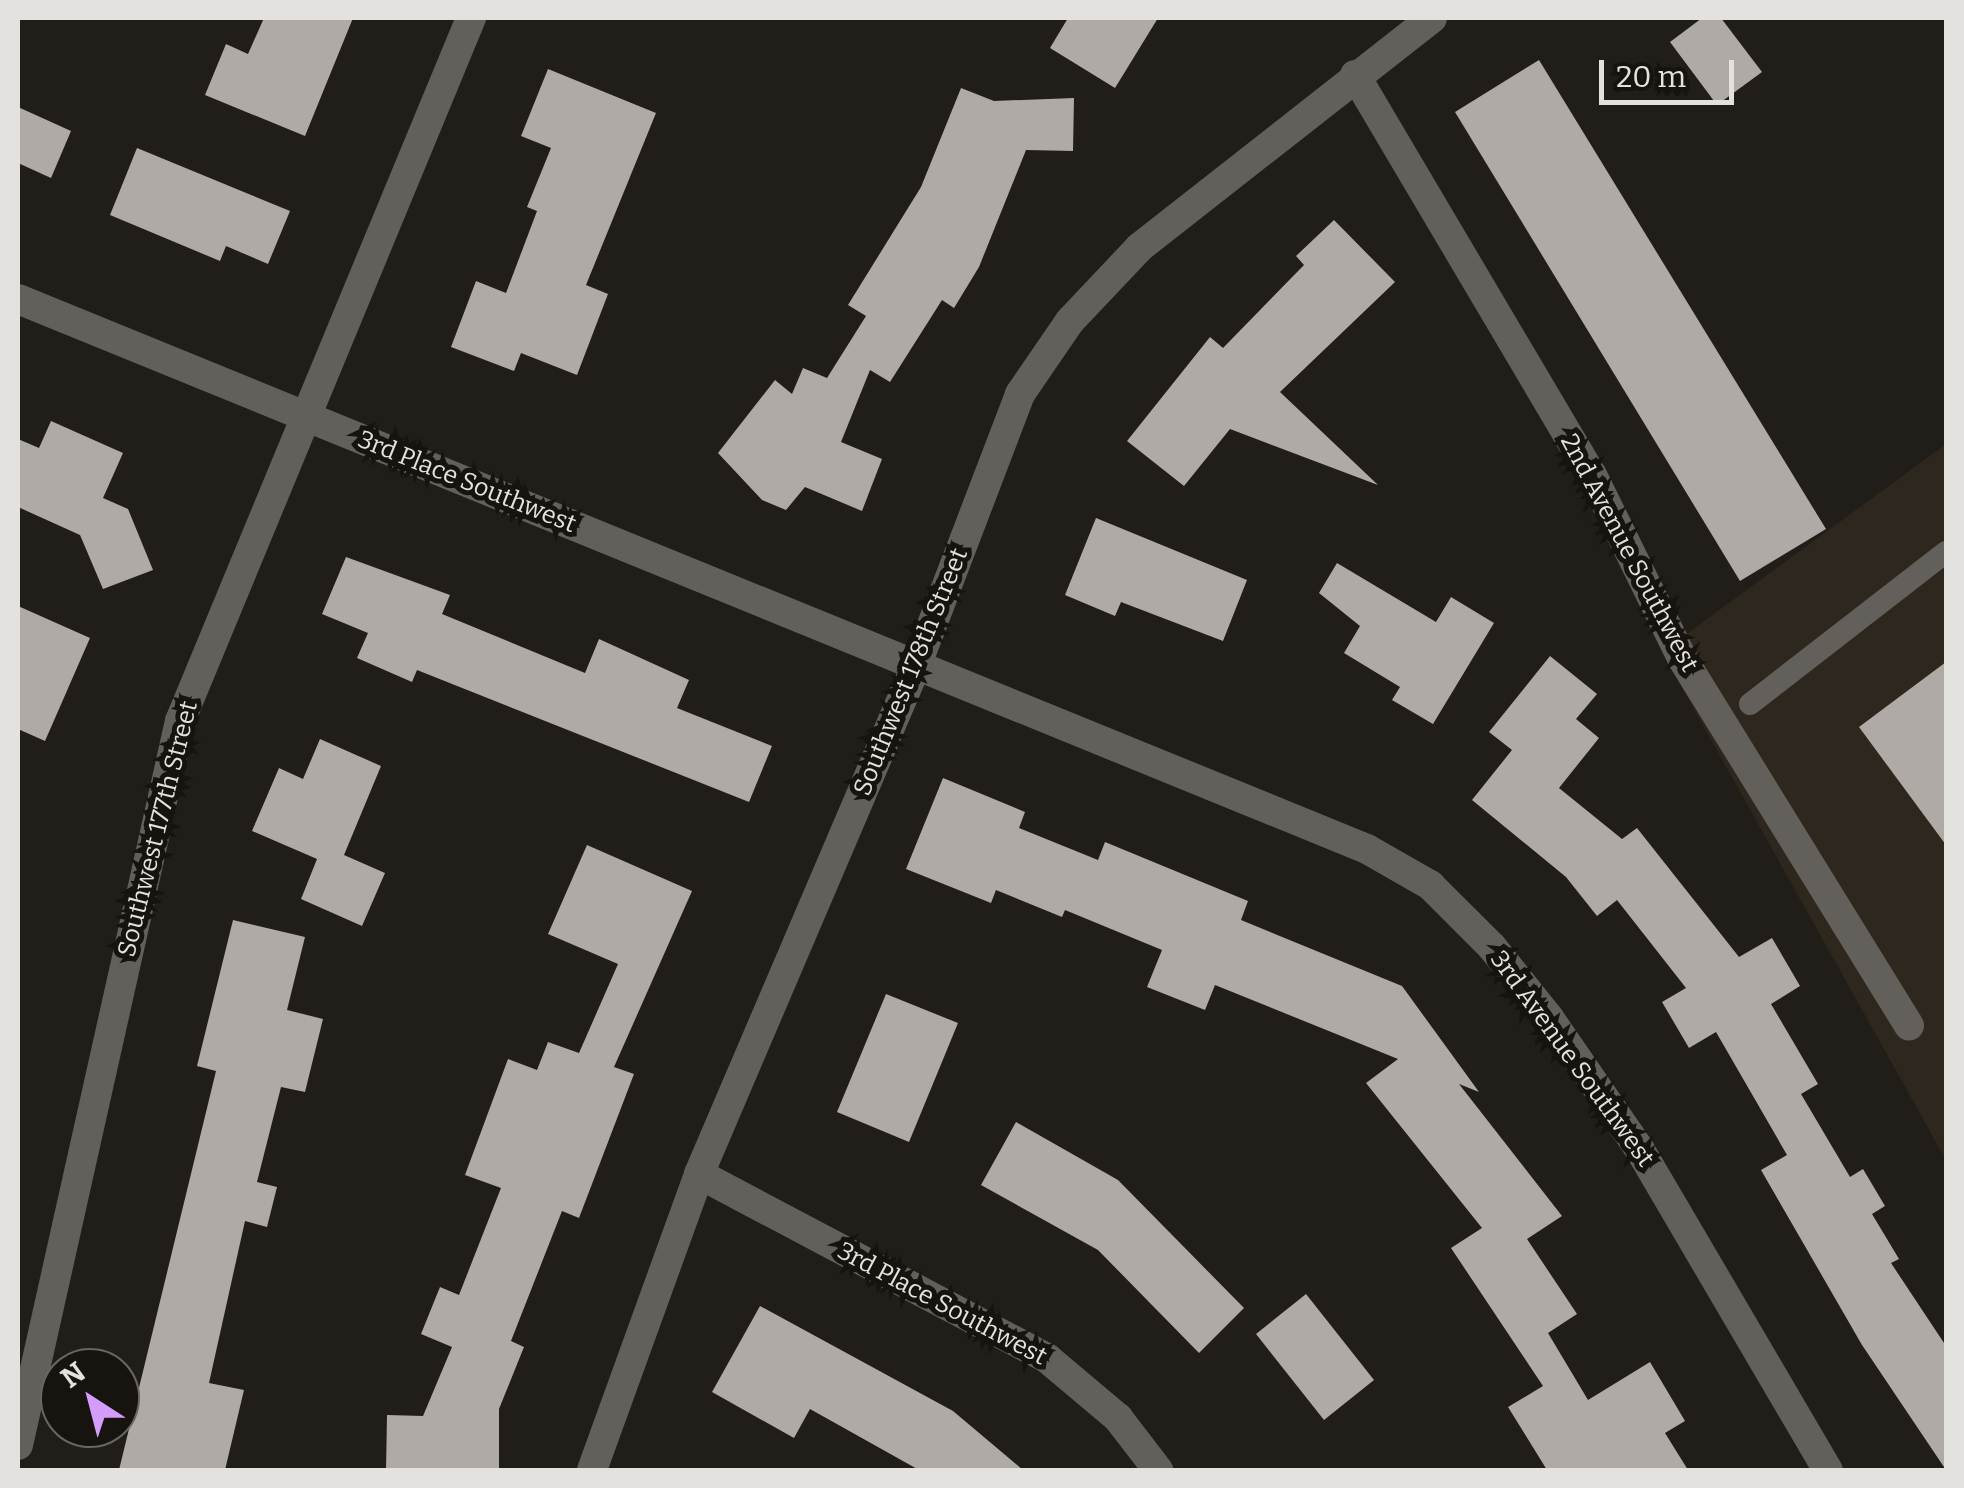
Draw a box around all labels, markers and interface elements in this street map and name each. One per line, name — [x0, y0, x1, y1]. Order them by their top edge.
scale bar — [1604, 40, 1739, 102]
text: 20 m — [1616, 59, 1686, 95]
street label: 3rd Place Southwest — [354, 425, 580, 539]
street label: 2nd Avenue Southwest — [1554, 429, 1704, 677]
street label: Southwest 178th Street — [848, 544, 974, 800]
street label: Southwest 177th Street — [112, 698, 204, 960]
street label: 3rd Avenue Southwest — [1484, 945, 1660, 1173]
street label: 3rd Place Southwest — [832, 1236, 1052, 1372]
north arrow — [40, 1348, 140, 1448]
text: N — [55, 1355, 92, 1395]

